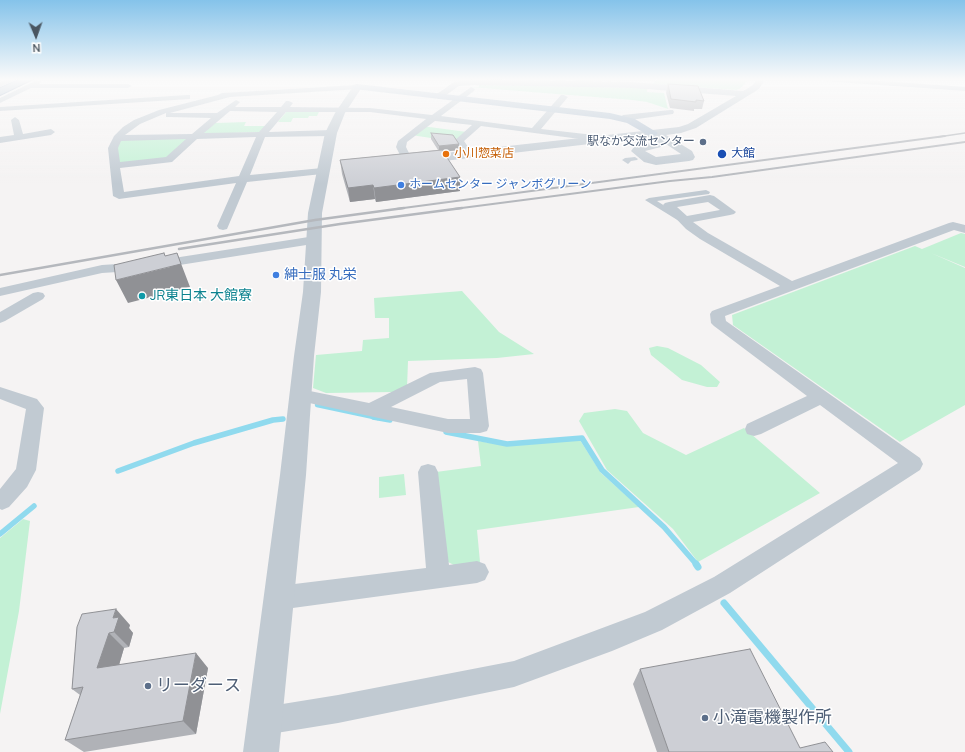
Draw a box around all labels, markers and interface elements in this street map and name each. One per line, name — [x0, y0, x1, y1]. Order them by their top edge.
north arrow — [16, 16, 56, 56]
text: N — [32, 41, 41, 56]
place label: 駅なか交流センター — [587, 135, 695, 149]
marker: 駅なか交流センター — [698, 137, 708, 147]
place label: 小川惣菜店 — [454, 147, 514, 161]
place label: 大館 — [731, 147, 755, 161]
marker: 大館 — [716, 148, 728, 160]
marker: 小川惣菜店 — [441, 149, 451, 159]
place label: ホームセンター ジャンボグリーン — [409, 178, 591, 192]
marker: ホームセンター ジャンボグリーン — [396, 180, 406, 190]
place label: 紳士服 丸栄 — [284, 267, 357, 283]
marker: 紳士服 丸栄 — [271, 270, 281, 280]
place label: JR東日本 大館寮 — [150, 288, 252, 304]
marker: JR東日本 大館寮 — [137, 291, 147, 301]
place label: リーダース — [156, 676, 241, 696]
marker: リーダース — [143, 681, 153, 691]
place label: 小滝電機製作所 — [713, 708, 832, 728]
marker: 小滝電機製作所 — [700, 713, 710, 723]

